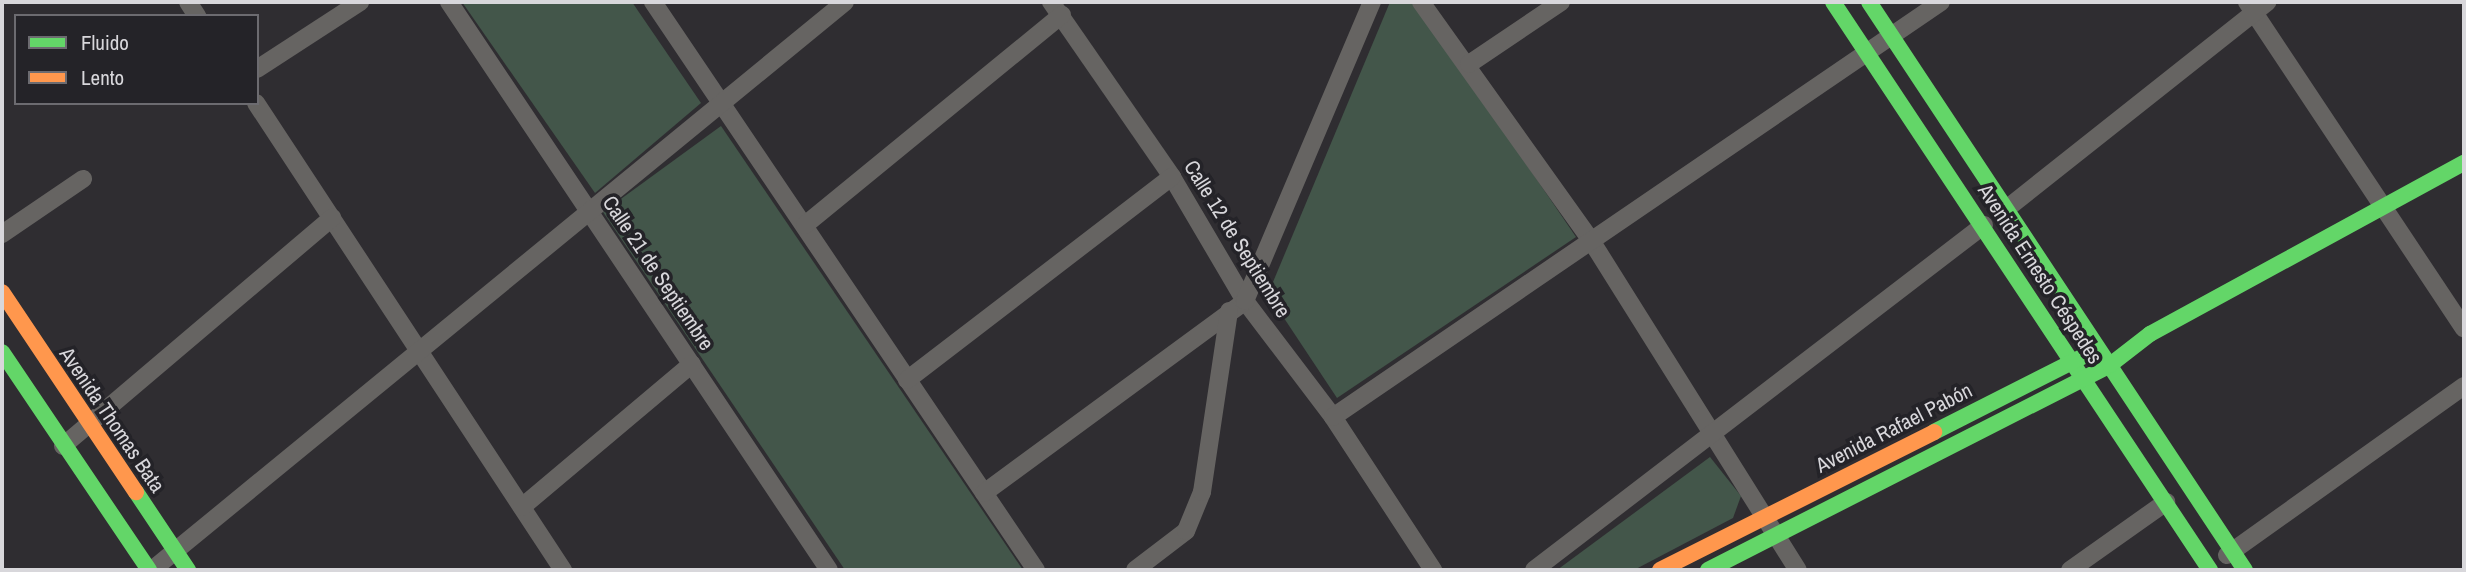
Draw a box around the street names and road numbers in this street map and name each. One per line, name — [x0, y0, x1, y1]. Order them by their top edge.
street label: Calle 12 de Septiembre — [1178, 156, 1296, 322]
street label: Avenida Ernesto Céspedes — [1972, 179, 2108, 369]
street label: Calle 21 de Septiembre — [597, 191, 719, 355]
street label: Avenida Thomas Bata — [54, 342, 170, 498]
street label: Avenida Rafael Pabón — [1812, 378, 1976, 478]

